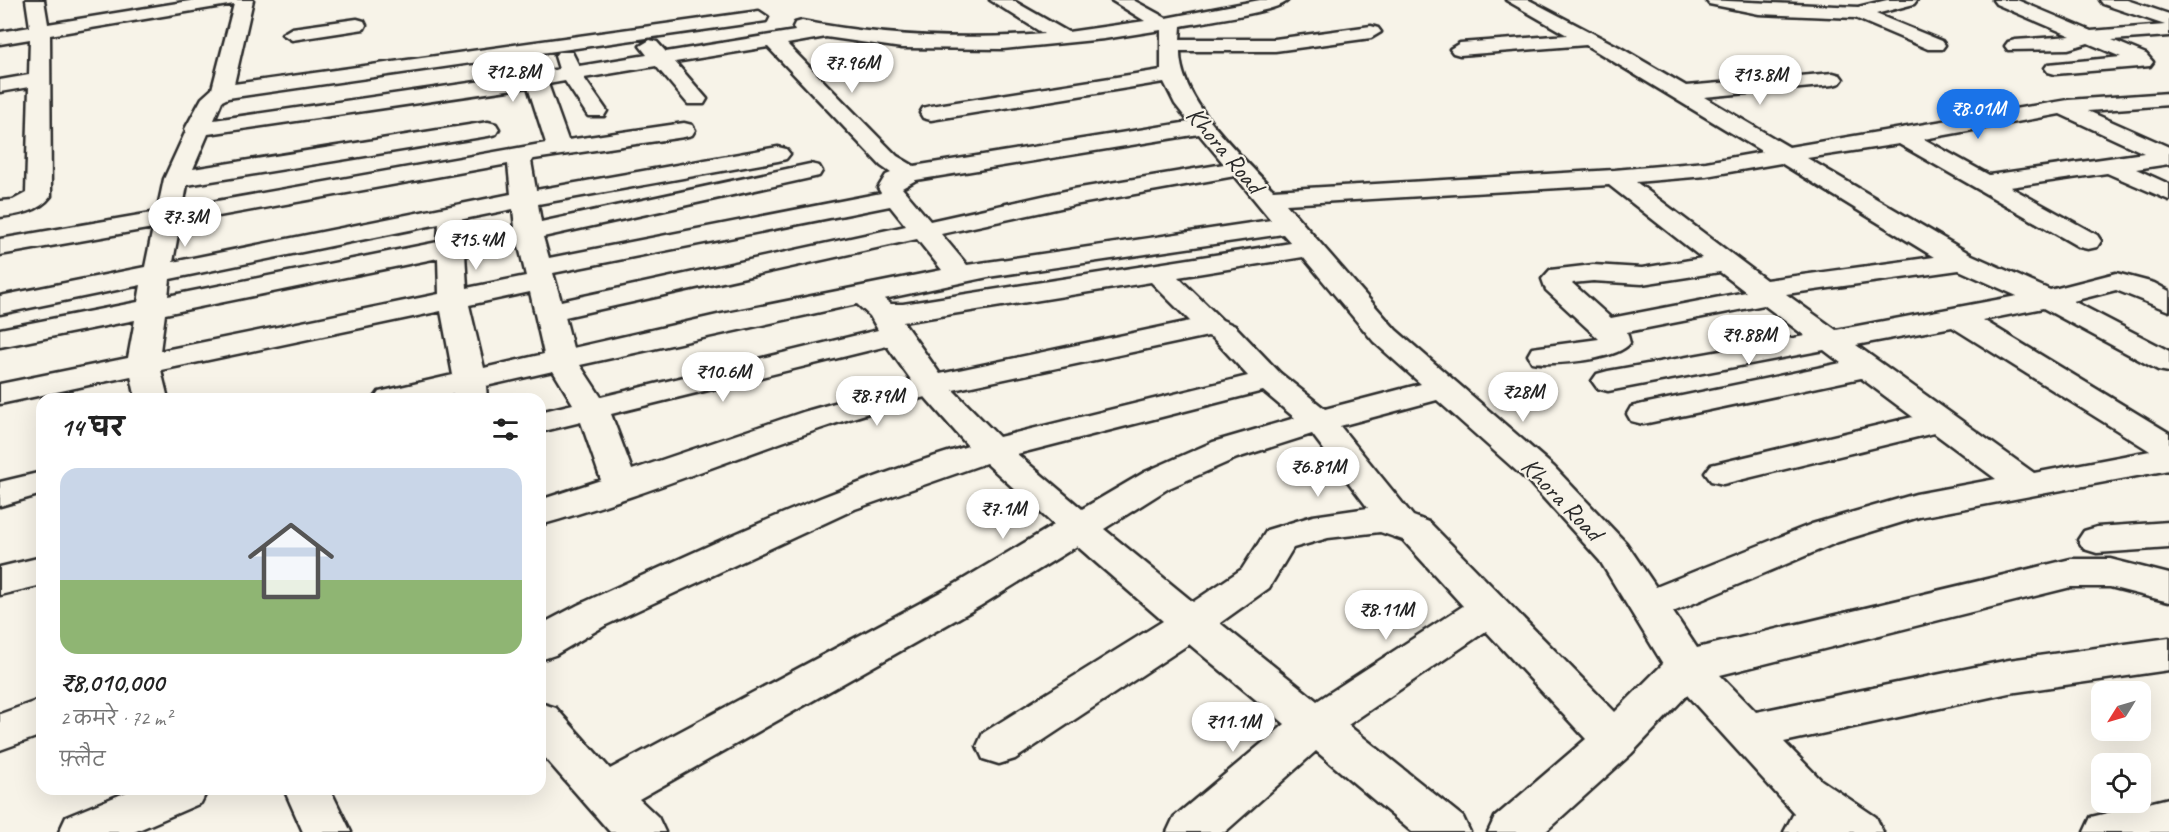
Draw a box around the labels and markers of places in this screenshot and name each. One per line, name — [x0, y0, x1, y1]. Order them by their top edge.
pin: ₹7.96M — [803, 43, 901, 94]
pin: ₹12.8M — [464, 52, 562, 103]
pin: ₹13.8M — [1711, 55, 1809, 106]
pin: ₹8.01M — [1929, 89, 2027, 140]
pin: ₹7.3M — [143, 197, 227, 248]
pin: ₹15.4M — [427, 220, 525, 271]
pin: ₹9.88M — [1700, 315, 1798, 366]
pin: ₹10.6M — [674, 352, 772, 403]
pin: ₹28M — [1487, 372, 1559, 423]
pin: ₹8.79M — [828, 376, 926, 427]
pin: ₹6.81M — [1269, 447, 1367, 498]
pin: ₹7.1M — [961, 489, 1045, 540]
pin: ₹8.11M — [1337, 590, 1435, 641]
pin: ₹11.1M — [1184, 702, 1282, 753]

